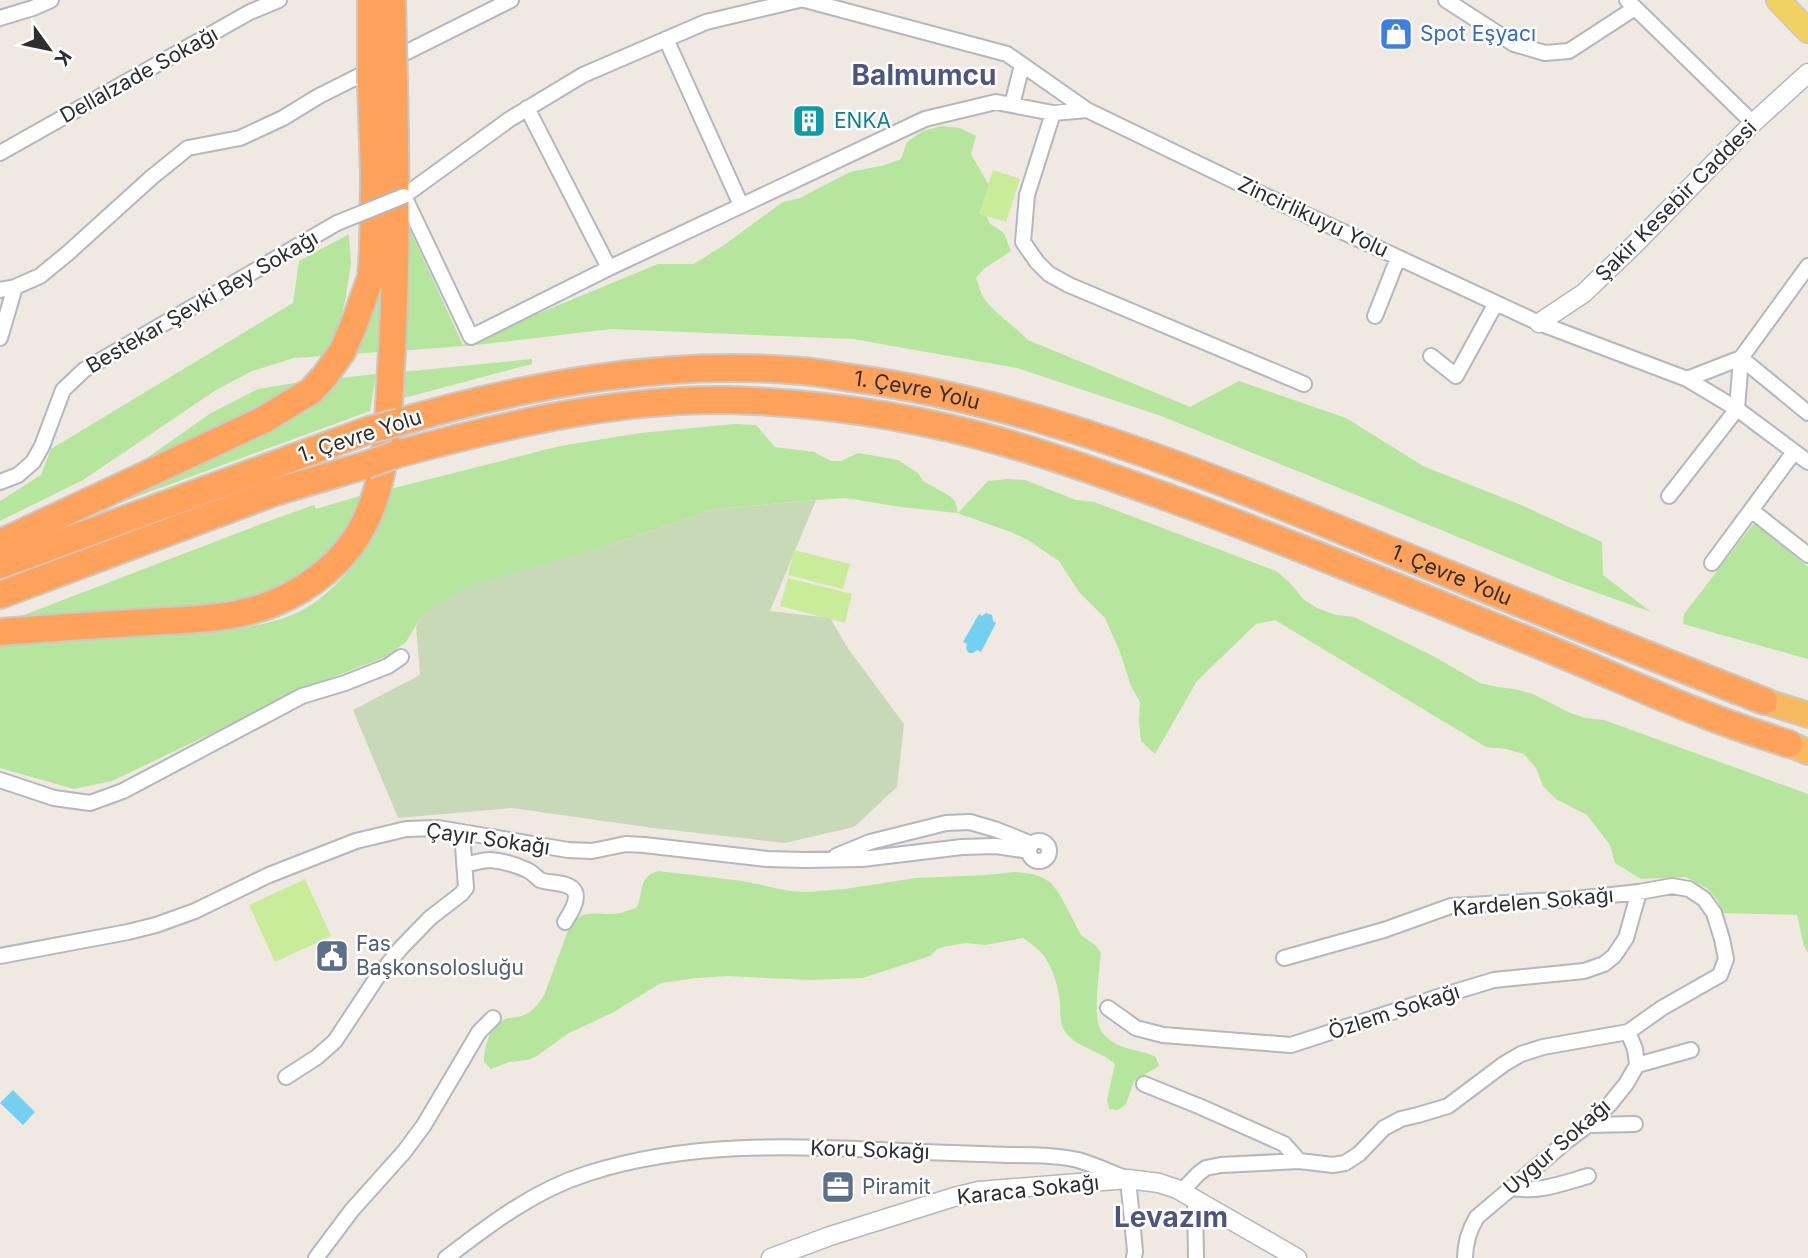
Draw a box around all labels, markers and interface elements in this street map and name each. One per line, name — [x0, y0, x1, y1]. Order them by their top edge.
north arrow — [14, 14, 84, 84]
shop icon: Spot Eşyacı — [1377, 15, 1415, 53]
street label: Dellalzade Sokağı — [56, 21, 222, 128]
place label: Spot Eşyacı — [1420, 21, 1536, 46]
text: K — [49, 46, 76, 70]
district label: Balmumcu — [852, 58, 996, 92]
building icon: ENKA — [790, 102, 828, 140]
place label: ENKA — [834, 108, 891, 133]
street label: Şakir Kesebir Caddesi — [1590, 115, 1761, 286]
street label: Zincirlikuyu Yolu — [1234, 171, 1392, 262]
street label: Bestekar Şevki Bey Sokağı — [81, 225, 322, 378]
street label: 1. Çevre Yolu — [852, 365, 983, 414]
street label: 1. Çevre Yolu — [295, 404, 425, 467]
street label: 1. Çevre Yolu — [1388, 539, 1516, 611]
street label: Çayır Sokağı — [425, 817, 552, 860]
street label: Kardelen Sokağı — [1451, 882, 1615, 921]
place label: Fas Başkonsolosluğu — [356, 931, 524, 980]
public building icon: Fas Başkonsolosluğu — [313, 937, 351, 975]
street label: Özlem Sokağı — [1325, 979, 1463, 1045]
street label: Uygur Sokağı — [1498, 1093, 1615, 1200]
street label: Koru Sokağı — [810, 1135, 930, 1164]
office icon: Piramit — [819, 1168, 857, 1206]
street label: Karaca Sokağı — [956, 1170, 1100, 1209]
place label: Piramit — [862, 1174, 931, 1199]
district label: Levazım — [1114, 1200, 1228, 1234]

